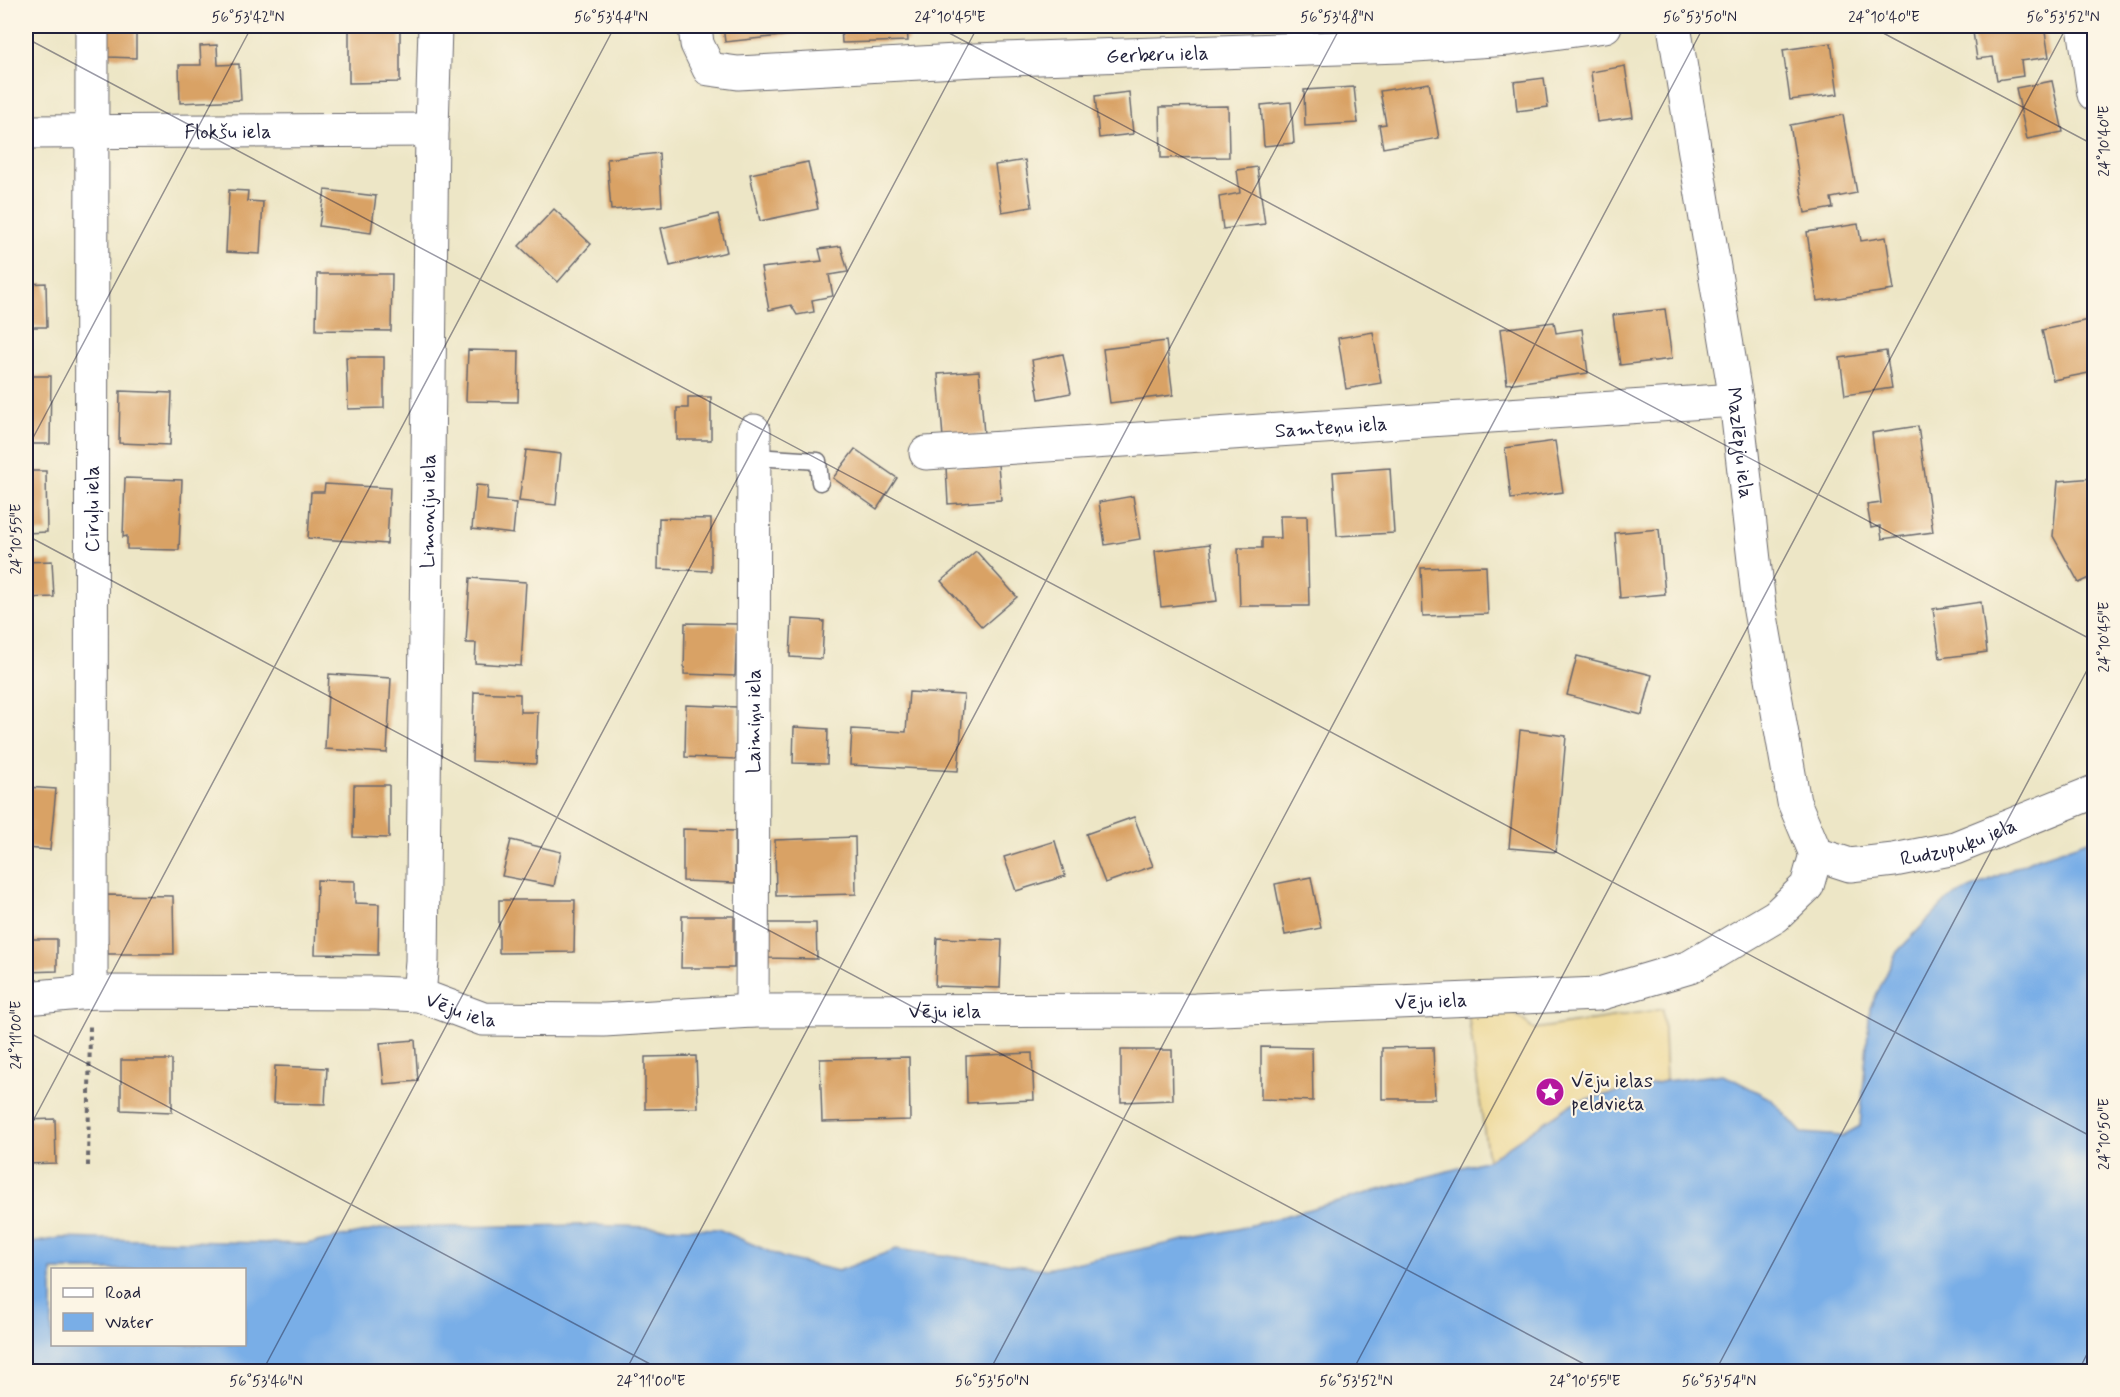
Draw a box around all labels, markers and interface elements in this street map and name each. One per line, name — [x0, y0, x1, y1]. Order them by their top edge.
text: 56°53'42"N — [212, 8, 285, 28]
text: 56°53'44"N — [574, 8, 648, 28]
text: 24°10'45"E — [915, 8, 986, 28]
text: 56°53'48"N — [1300, 8, 1374, 28]
text: 56°53'50"N — [1663, 8, 1737, 28]
text: 24°10'40"E — [1848, 8, 1920, 28]
text: 56°53'52"N — [2026, 8, 2100, 28]
street label: Gerberu iela — [1106, 40, 1209, 71]
text: 24°10'40"E — [2095, 105, 2115, 177]
street label: Flokšu iela — [185, 119, 271, 146]
street label: Mazlēpju iela — [1719, 385, 1759, 500]
street label: Samteņu iela — [1274, 411, 1388, 445]
street label: Limoniju iela — [415, 454, 443, 569]
street label: Cīruļu iela — [79, 466, 107, 552]
text: 24°10'55"E — [7, 503, 27, 575]
text: 24°10'45"E — [2095, 601, 2115, 672]
street label: Laimiņu iela — [741, 669, 768, 773]
street label: Rudzupuķu iela — [1898, 812, 2021, 873]
street label: Vēju iela — [421, 987, 496, 1034]
street label: Vēju iela — [1394, 987, 1468, 1017]
street label: Vēju iela — [909, 998, 982, 1026]
text: 24°11'00"E — [7, 1000, 27, 1070]
place label: Vēju ielas peldvieta — [1571, 1068, 1653, 1118]
place icon: Vēju ielas peldvieta — [1534, 1076, 1566, 1108]
text: 24°10'50"E — [2095, 1098, 2115, 1170]
legend — [51, 1268, 246, 1346]
text: Road — [105, 1281, 141, 1305]
text: Water — [105, 1311, 154, 1335]
text: 56°53'46"N — [229, 1372, 303, 1392]
text: 24°11'00"E — [616, 1372, 686, 1392]
text: 56°53'50"N — [955, 1372, 1029, 1392]
text: 56°53'52"N — [1319, 1372, 1393, 1392]
text: 24°10'55"E — [1549, 1372, 1621, 1392]
text: 56°53'54"N — [1682, 1372, 1756, 1392]

